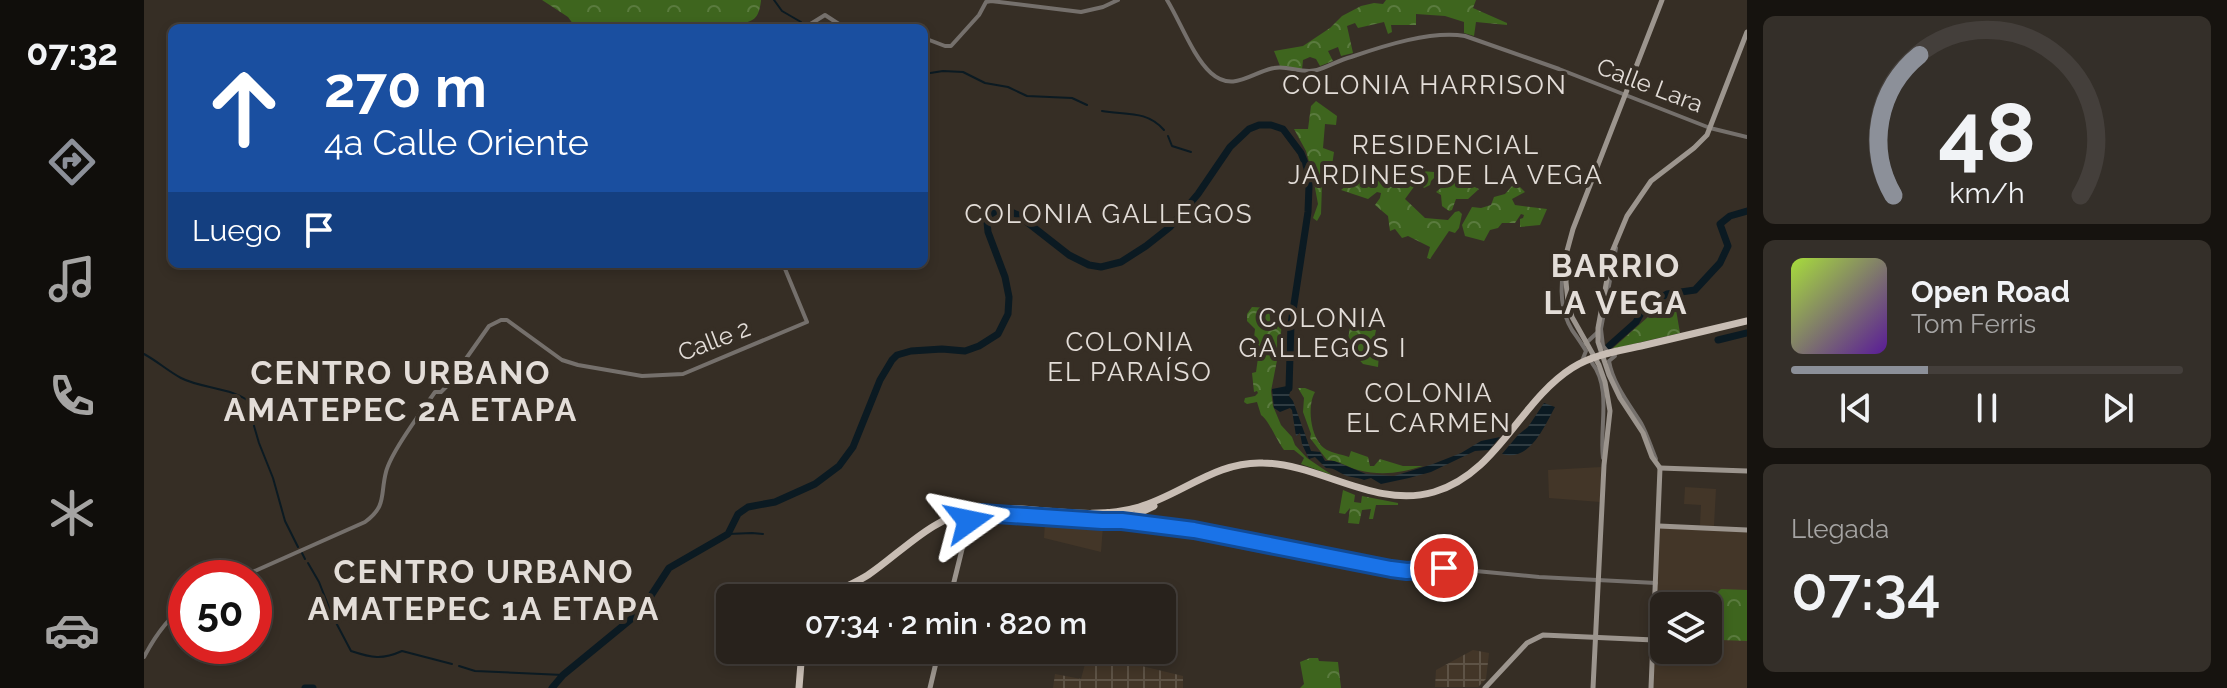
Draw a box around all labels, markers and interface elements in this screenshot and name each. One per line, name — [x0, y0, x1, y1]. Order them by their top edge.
text: 07:32 — [26, 31, 118, 73]
street label: Calle Lara — [1593, 52, 1707, 118]
text: 270 m — [324, 54, 487, 120]
icon: ahead — [192, 56, 296, 160]
district label: COLONIA HARRISON — [1282, 70, 1568, 100]
text: 48 — [1938, 84, 2036, 181]
text: 4a Calle Oriente — [324, 121, 589, 163]
district label: RESIDENCIAL JARDINES DE LA VEGA — [1288, 130, 1604, 190]
icon: directions — [44, 134, 100, 190]
text: km/h — [1949, 176, 2025, 210]
district label: COLONIA GALLEGOS — [965, 199, 1253, 229]
icon: arrive — [297, 208, 341, 252]
text: Luego — [192, 213, 281, 248]
district label: BARRIO LA VEGA — [1544, 247, 1688, 321]
icon: music — [44, 251, 100, 307]
text: Open Road — [1911, 274, 2070, 309]
district label: COLONIA GALLEGOS I — [1239, 303, 1407, 363]
text: Tom Ferris — [1911, 309, 2036, 339]
street label: Calle 2 — [674, 313, 754, 367]
district label: COLONIA EL PARAÍSO — [1047, 327, 1213, 387]
district label: CENTRO URBANO AMATEPEC 2A ETAPA — [224, 354, 578, 428]
icon: phone — [44, 368, 100, 424]
district label: COLONIA EL CARMEN — [1346, 378, 1512, 438]
icon: previous — [1834, 386, 1878, 430]
icon: pause — [1965, 386, 2009, 430]
icon: next — [2096, 386, 2140, 430]
position arrow — [927, 479, 1011, 563]
icon: climate — [44, 485, 100, 541]
text: Llegada — [1791, 514, 1889, 544]
pin — [1410, 534, 1478, 602]
icon: arrive — [1422, 546, 1466, 590]
district label: CENTRO URBANO AMATEPEC 1A ETAPA — [308, 553, 660, 627]
text: 07:34 — [1791, 554, 1941, 624]
speed limit sign: 50 — [168, 560, 272, 664]
map controls — [1650, 592, 1722, 664]
button: layers — [1650, 592, 1722, 664]
icon: car — [44, 602, 100, 658]
text: 07:34 · 2 min · 820 m — [805, 606, 1087, 641]

